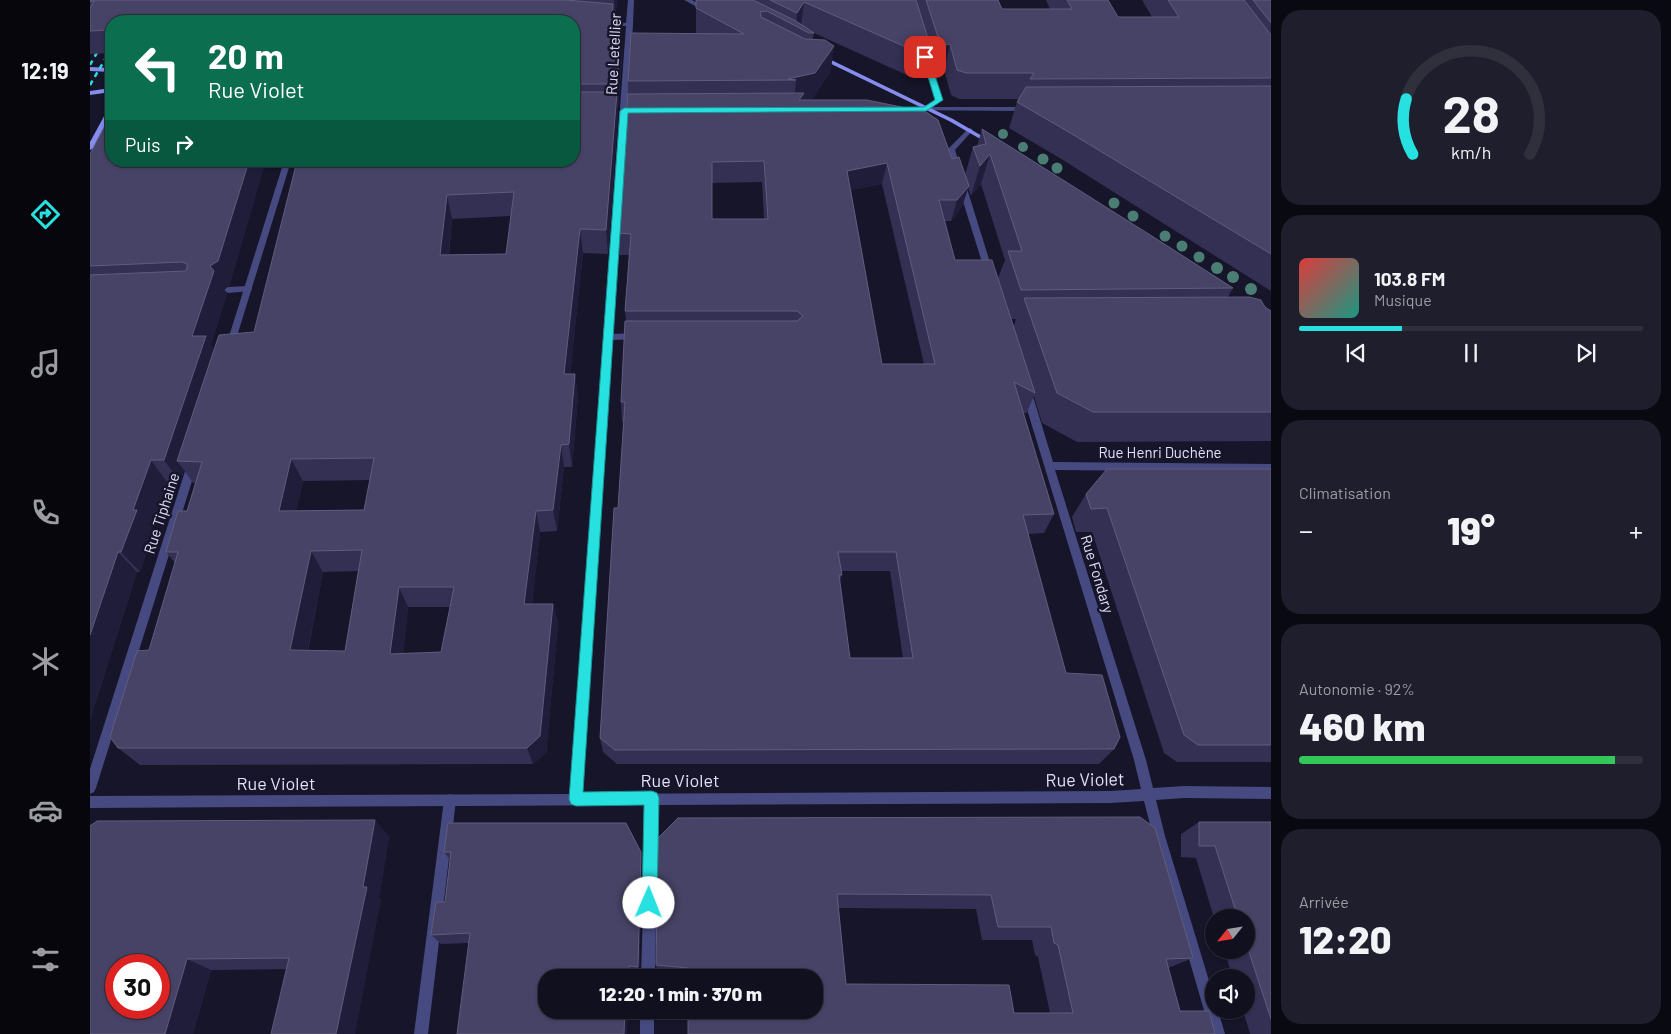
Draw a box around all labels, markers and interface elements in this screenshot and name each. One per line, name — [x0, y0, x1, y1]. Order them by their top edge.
street label: Rue Letellier — [602, 12, 624, 95]
text: 20 m — [208, 34, 284, 76]
icon: left — [125, 35, 190, 100]
pin — [904, 36, 946, 78]
icon: arrive — [911, 43, 939, 71]
text: 12:19 — [21, 57, 69, 83]
text: Rue Violet — [208, 76, 305, 102]
text: 28 — [1442, 81, 1500, 143]
icon: right — [170, 130, 198, 158]
text: Puis — [125, 133, 160, 156]
text: km/h — [1451, 141, 1491, 163]
icon: directions — [28, 197, 63, 232]
text: 103.8 FM — [1374, 267, 1445, 290]
text: Musique — [1374, 290, 1432, 309]
icon: previous — [1342, 339, 1370, 367]
icon: pause — [1457, 339, 1485, 367]
icon: next — [1572, 339, 1600, 367]
icon: music — [28, 346, 63, 381]
street label: Rue Henri Duchène — [1098, 443, 1222, 461]
street label: Rue Tiphaine — [139, 470, 183, 556]
text: Climatisation — [1299, 483, 1391, 502]
icon: phone — [28, 495, 63, 530]
text: 19° — [1447, 507, 1495, 553]
text: − — [1299, 513, 1313, 547]
text: + — [1629, 513, 1643, 547]
street label: Rue Fondary — [1078, 533, 1118, 615]
icon: climate — [28, 644, 63, 679]
text: Autonomie · 92% — [1299, 679, 1415, 698]
text: 460 km — [1299, 703, 1425, 749]
street label: Rue Violet — [1045, 767, 1125, 791]
street label: Rue Violet — [640, 769, 720, 791]
street label: Rue Violet — [236, 772, 316, 794]
icon: car — [28, 793, 63, 828]
position arrow — [622, 876, 674, 928]
text: Arrivée — [1299, 892, 1349, 911]
north arrow — [1205, 909, 1255, 959]
map controls — [1205, 909, 1255, 1019]
text: 12:20 — [1299, 916, 1392, 962]
icon: filters — [28, 942, 63, 977]
speed limit sign: 30 — [105, 954, 170, 1019]
button: sound — [1205, 969, 1255, 1019]
text: 12:20 · 1 min · 370 m — [599, 982, 762, 1005]

